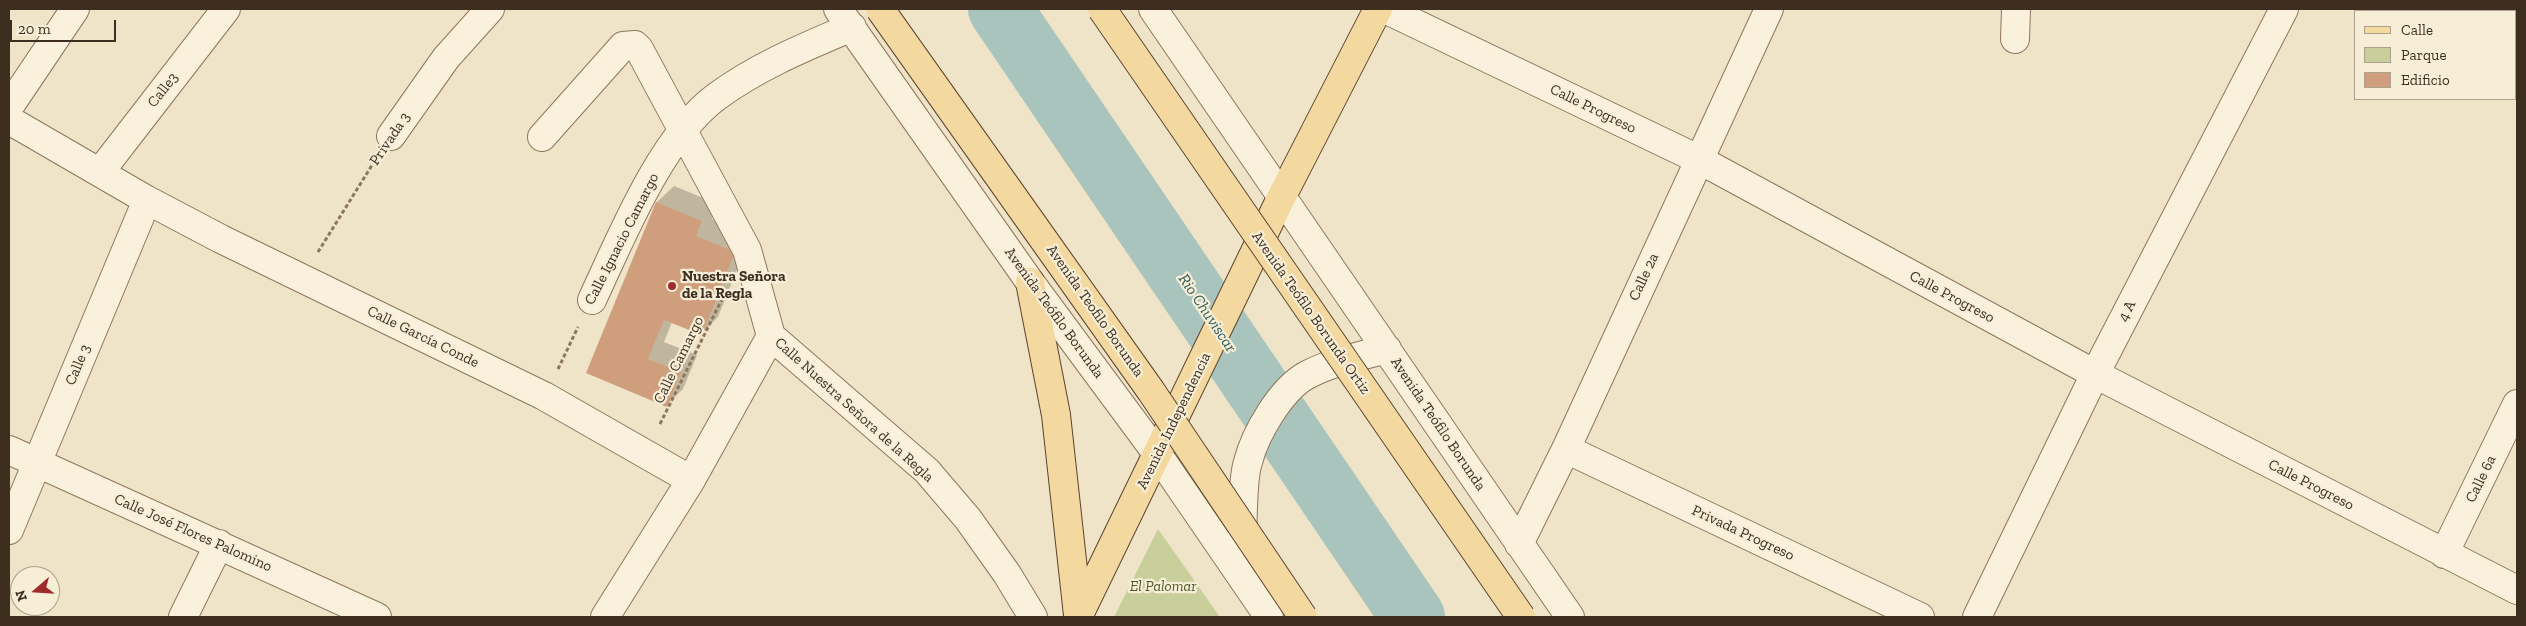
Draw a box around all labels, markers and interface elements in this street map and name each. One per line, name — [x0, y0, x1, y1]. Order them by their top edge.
scale bar — [12, 10, 119, 42]
legend — [2354, 10, 2516, 100]
text: 20 m — [18, 20, 51, 38]
text: Calle — [2401, 21, 2433, 39]
text: Parque — [2401, 46, 2447, 64]
street label: Calle3 — [144, 69, 182, 111]
text: Edificio — [2401, 71, 2450, 89]
street label: Calle Progreso — [1547, 80, 1639, 138]
street label: Privada 3 — [366, 109, 414, 169]
street label: Calle Ignacio Camargo — [581, 170, 663, 308]
street label: Avenida Teófilo Borunda Ortiz — [1248, 228, 1374, 398]
street label: Avenida Teofilo Borunda — [1042, 241, 1148, 381]
street label: Avenida Teófilo Borunda — [1000, 244, 1108, 382]
street label: Calle 2a — [1625, 250, 1663, 304]
street label: Calle Progreso — [1906, 267, 1998, 327]
place label: Nuestra Señora de la Regla — [682, 268, 786, 303]
water label: Rio Chuviscar — [1174, 270, 1240, 356]
marker: Nuestra Señora de la Regla — [666, 280, 678, 292]
street label: 4 A — [2114, 297, 2140, 325]
street label: Calle García Conde — [364, 302, 482, 372]
street label: Calle Camargo — [650, 313, 708, 407]
street label: Calle Nuestra Señora de la Regla — [771, 334, 937, 486]
street label: Calle 3 — [61, 342, 95, 388]
street label: Avenida Independencia — [1133, 350, 1215, 492]
street label: Avenida Teófilo Borunda — [1387, 354, 1489, 494]
street label: Calle 6a — [2462, 452, 2500, 506]
street label: Calle Progreso — [2265, 456, 2357, 514]
street label: Calle José Flores Palomino — [111, 490, 275, 576]
street label: Privada Progreso — [1689, 501, 1797, 565]
north arrow — [10, 566, 60, 616]
park label: El Palomar — [1130, 578, 1196, 596]
text: N — [12, 588, 31, 604]

